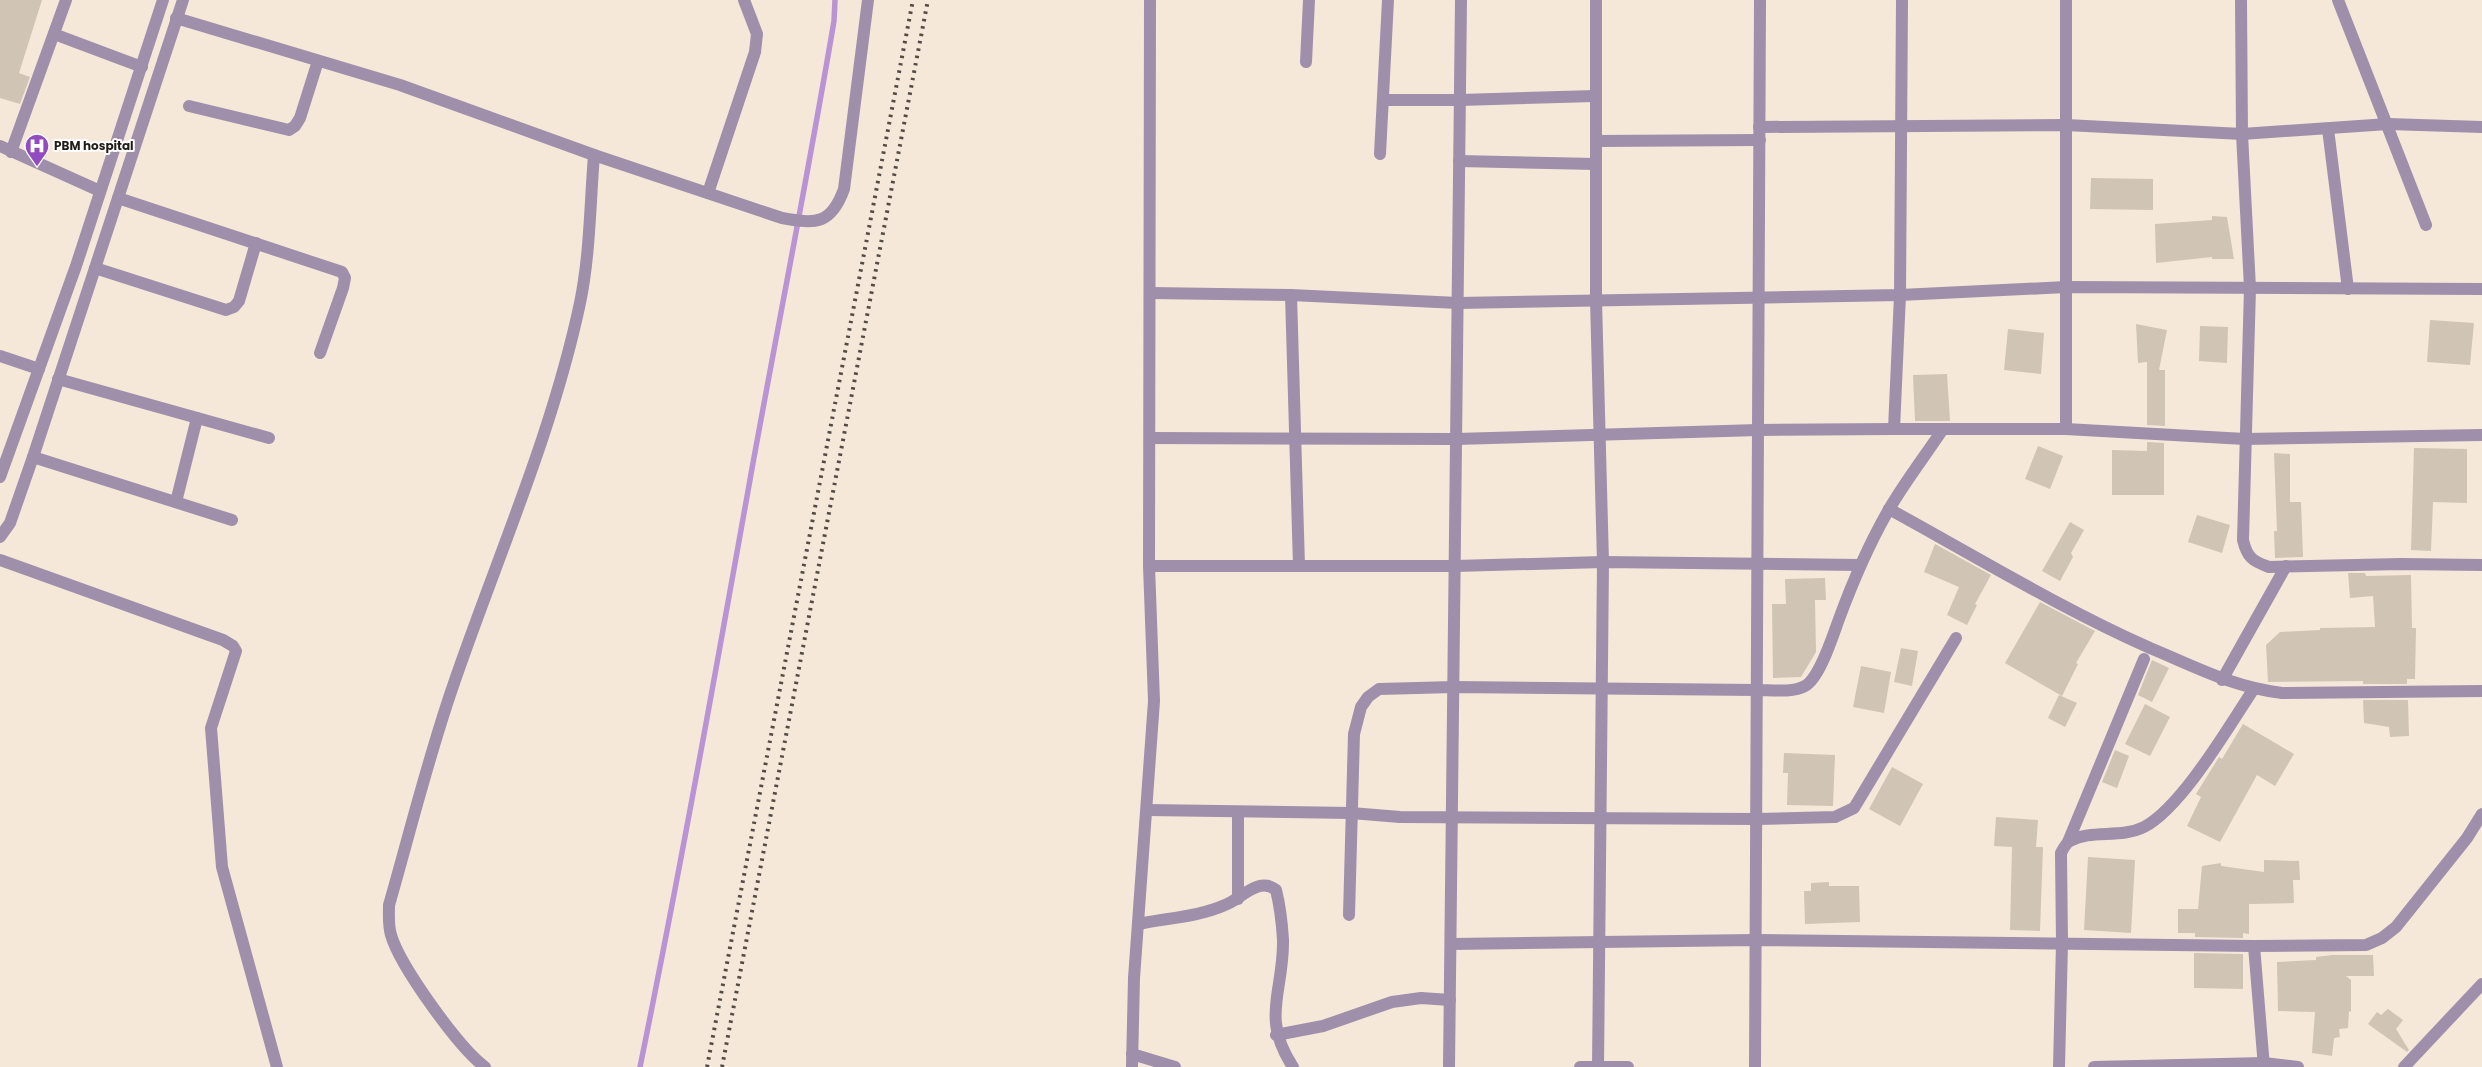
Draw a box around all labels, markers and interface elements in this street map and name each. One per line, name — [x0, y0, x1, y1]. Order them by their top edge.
hospital icon: PBM hospital — [24, 133, 50, 167]
place label: PBM hospital — [54, 137, 134, 154]

